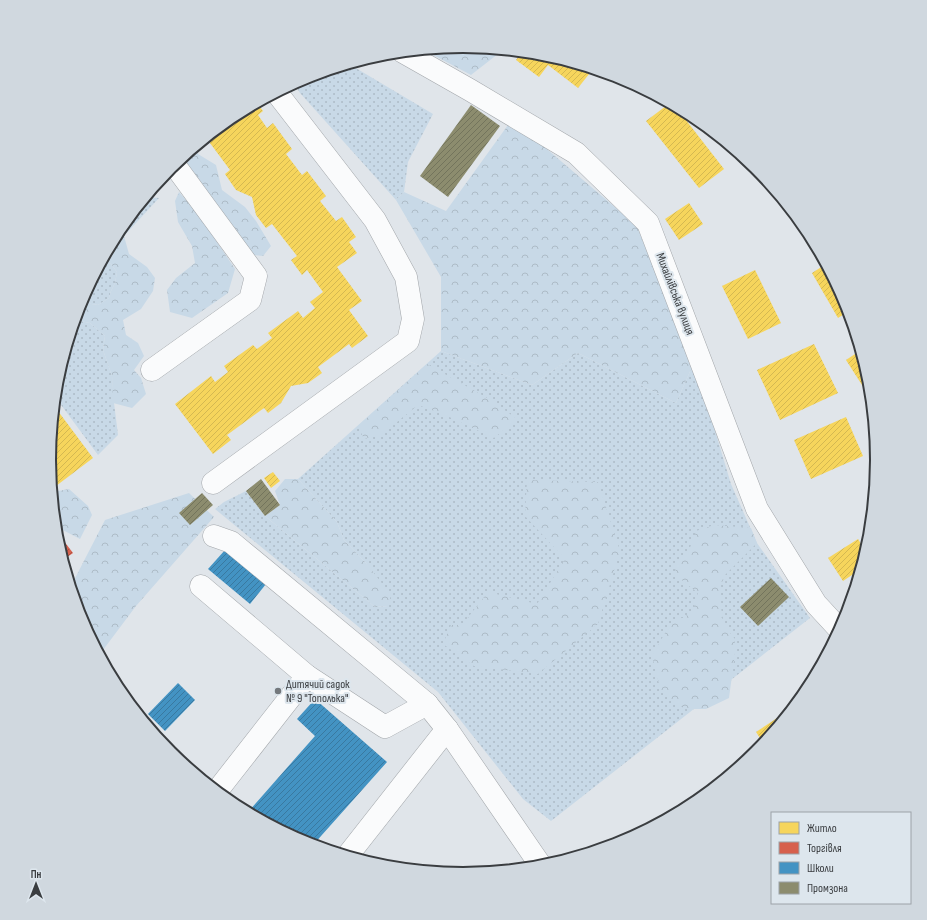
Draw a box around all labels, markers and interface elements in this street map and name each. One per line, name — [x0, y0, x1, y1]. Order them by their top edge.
street label: Михайлівська вулиця — [652, 251, 698, 337]
place label: Дитячий садок № 9 "Тополька" — [286, 677, 350, 706]
marker: Дитячий садок № 9 "Тополька" — [273, 686, 283, 696]
legend — [771, 812, 911, 904]
text: Житло — [807, 821, 837, 836]
text: Торгівля — [807, 841, 842, 856]
text: Школи — [807, 861, 834, 876]
north arrow — [16, 864, 56, 904]
text: Пн — [31, 868, 42, 881]
text: Промзона — [807, 881, 848, 896]

